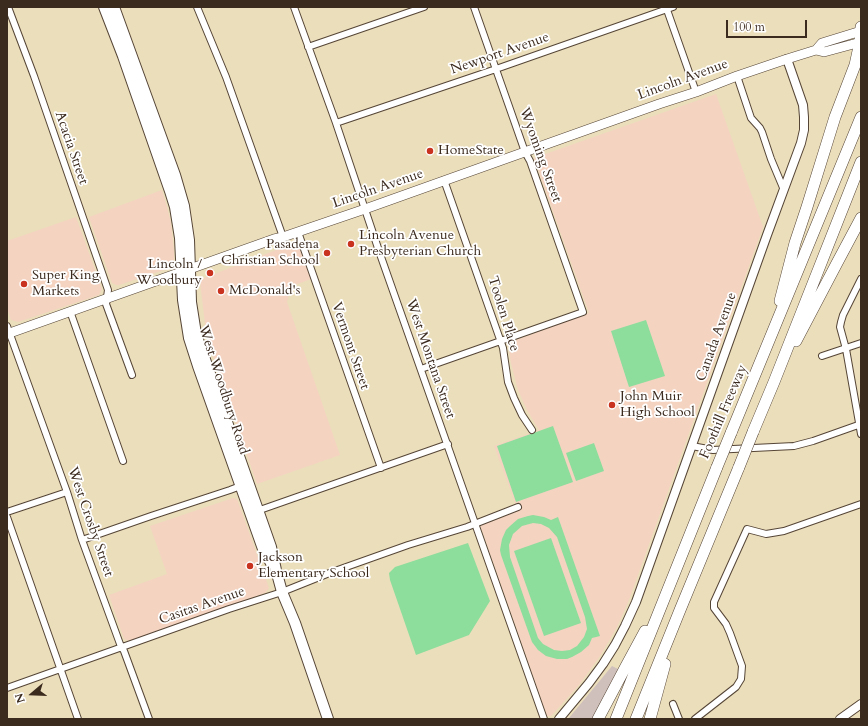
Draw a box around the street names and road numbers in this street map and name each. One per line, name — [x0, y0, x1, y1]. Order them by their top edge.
street label: Newport Avenue — [448, 29, 552, 79]
street label: Lincoln Avenue — [635, 56, 731, 104]
street label: Wyoming Street — [515, 105, 565, 205]
street label: Acacia Street — [51, 109, 91, 187]
street label: Lincoln Avenue — [330, 166, 426, 212]
street label: Toolen Place — [484, 274, 522, 354]
street label: Canada Avenue — [693, 290, 741, 384]
street label: West Montana Street — [402, 297, 458, 421]
street label: Vermont Street — [327, 300, 373, 392]
street label: West Woodbury Road — [194, 323, 252, 457]
street label: Foothill Freeway — [697, 362, 751, 462]
street label: West Crosby Street — [63, 465, 117, 579]
street label: Casitas Avenue — [157, 583, 247, 629]

